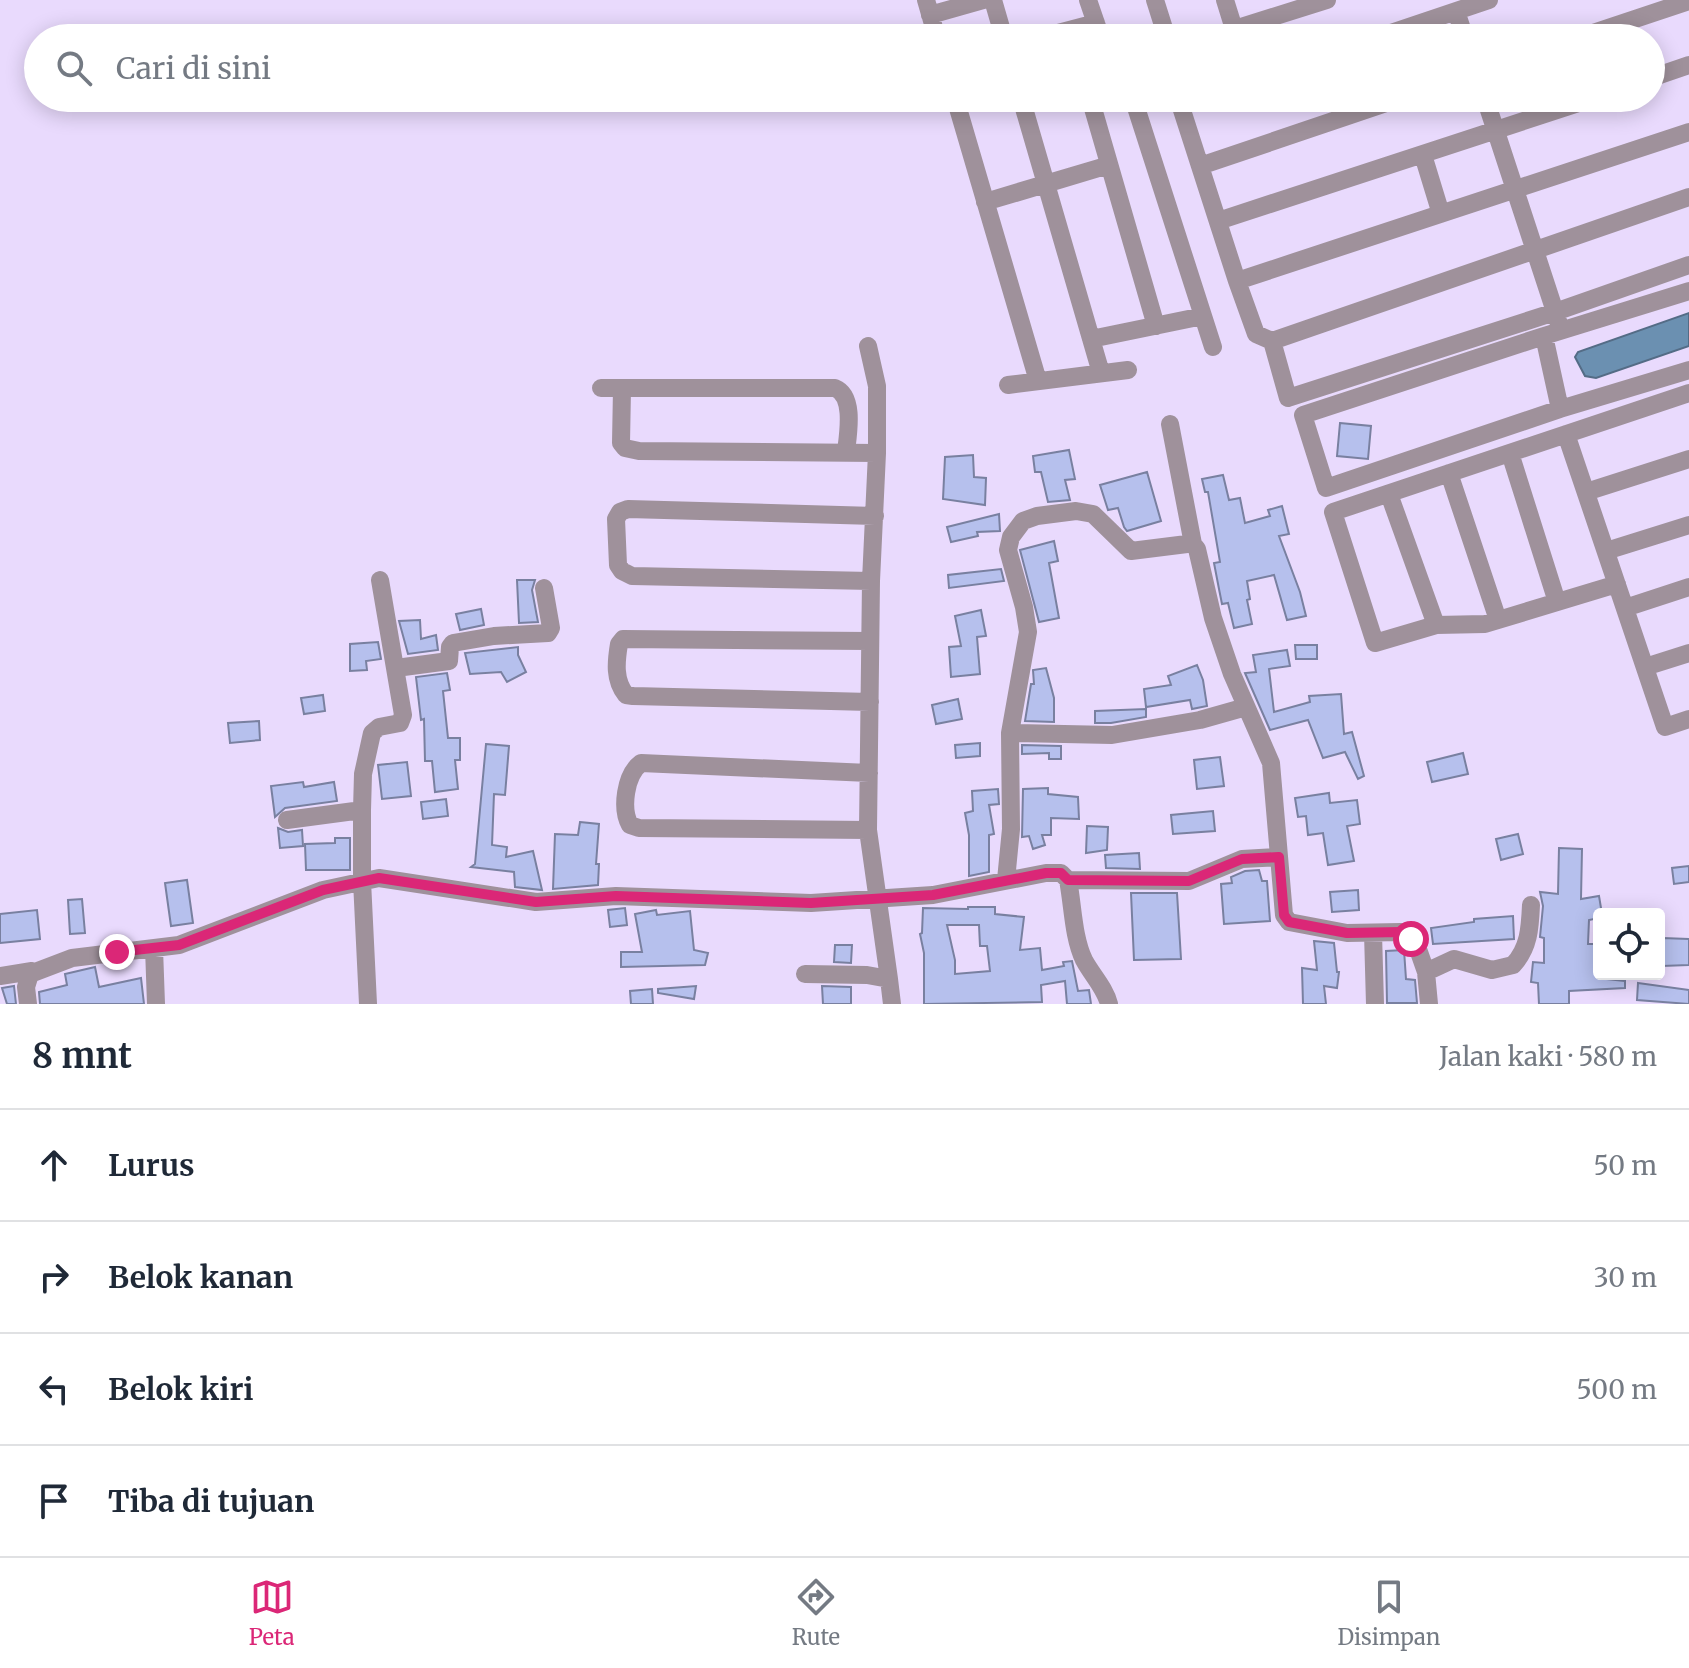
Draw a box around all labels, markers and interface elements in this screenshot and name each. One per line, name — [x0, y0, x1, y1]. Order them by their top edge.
search box — [24, 24, 1665, 112]
icon: search — [52, 46, 96, 90]
text: Cari di sini — [116, 49, 271, 87]
map controls — [1593, 908, 1665, 980]
button: locate — [1593, 908, 1665, 980]
route start — [1393, 921, 1429, 957]
route end — [99, 934, 135, 970]
text: 8 mnt — [32, 1035, 132, 1077]
text: Jalan kaki · 580 m — [1439, 1040, 1657, 1073]
icon: ahead — [32, 1143, 76, 1187]
text: Lurus — [108, 1146, 195, 1184]
text: 50 m — [1593, 1149, 1657, 1182]
icon: right — [32, 1255, 76, 1299]
text: Belok kanan — [108, 1258, 293, 1296]
text: 30 m — [1594, 1261, 1657, 1294]
icon: left — [32, 1367, 76, 1411]
text: Belok kiri — [108, 1370, 254, 1408]
text: 500 m — [1577, 1373, 1657, 1406]
icon: arrive — [32, 1479, 76, 1523]
text: Tiba di tujuan — [108, 1482, 314, 1520]
tab: Peta — [249, 1575, 295, 1651]
tab: Rute — [792, 1575, 840, 1651]
tab: Disimpan — [1337, 1575, 1440, 1651]

